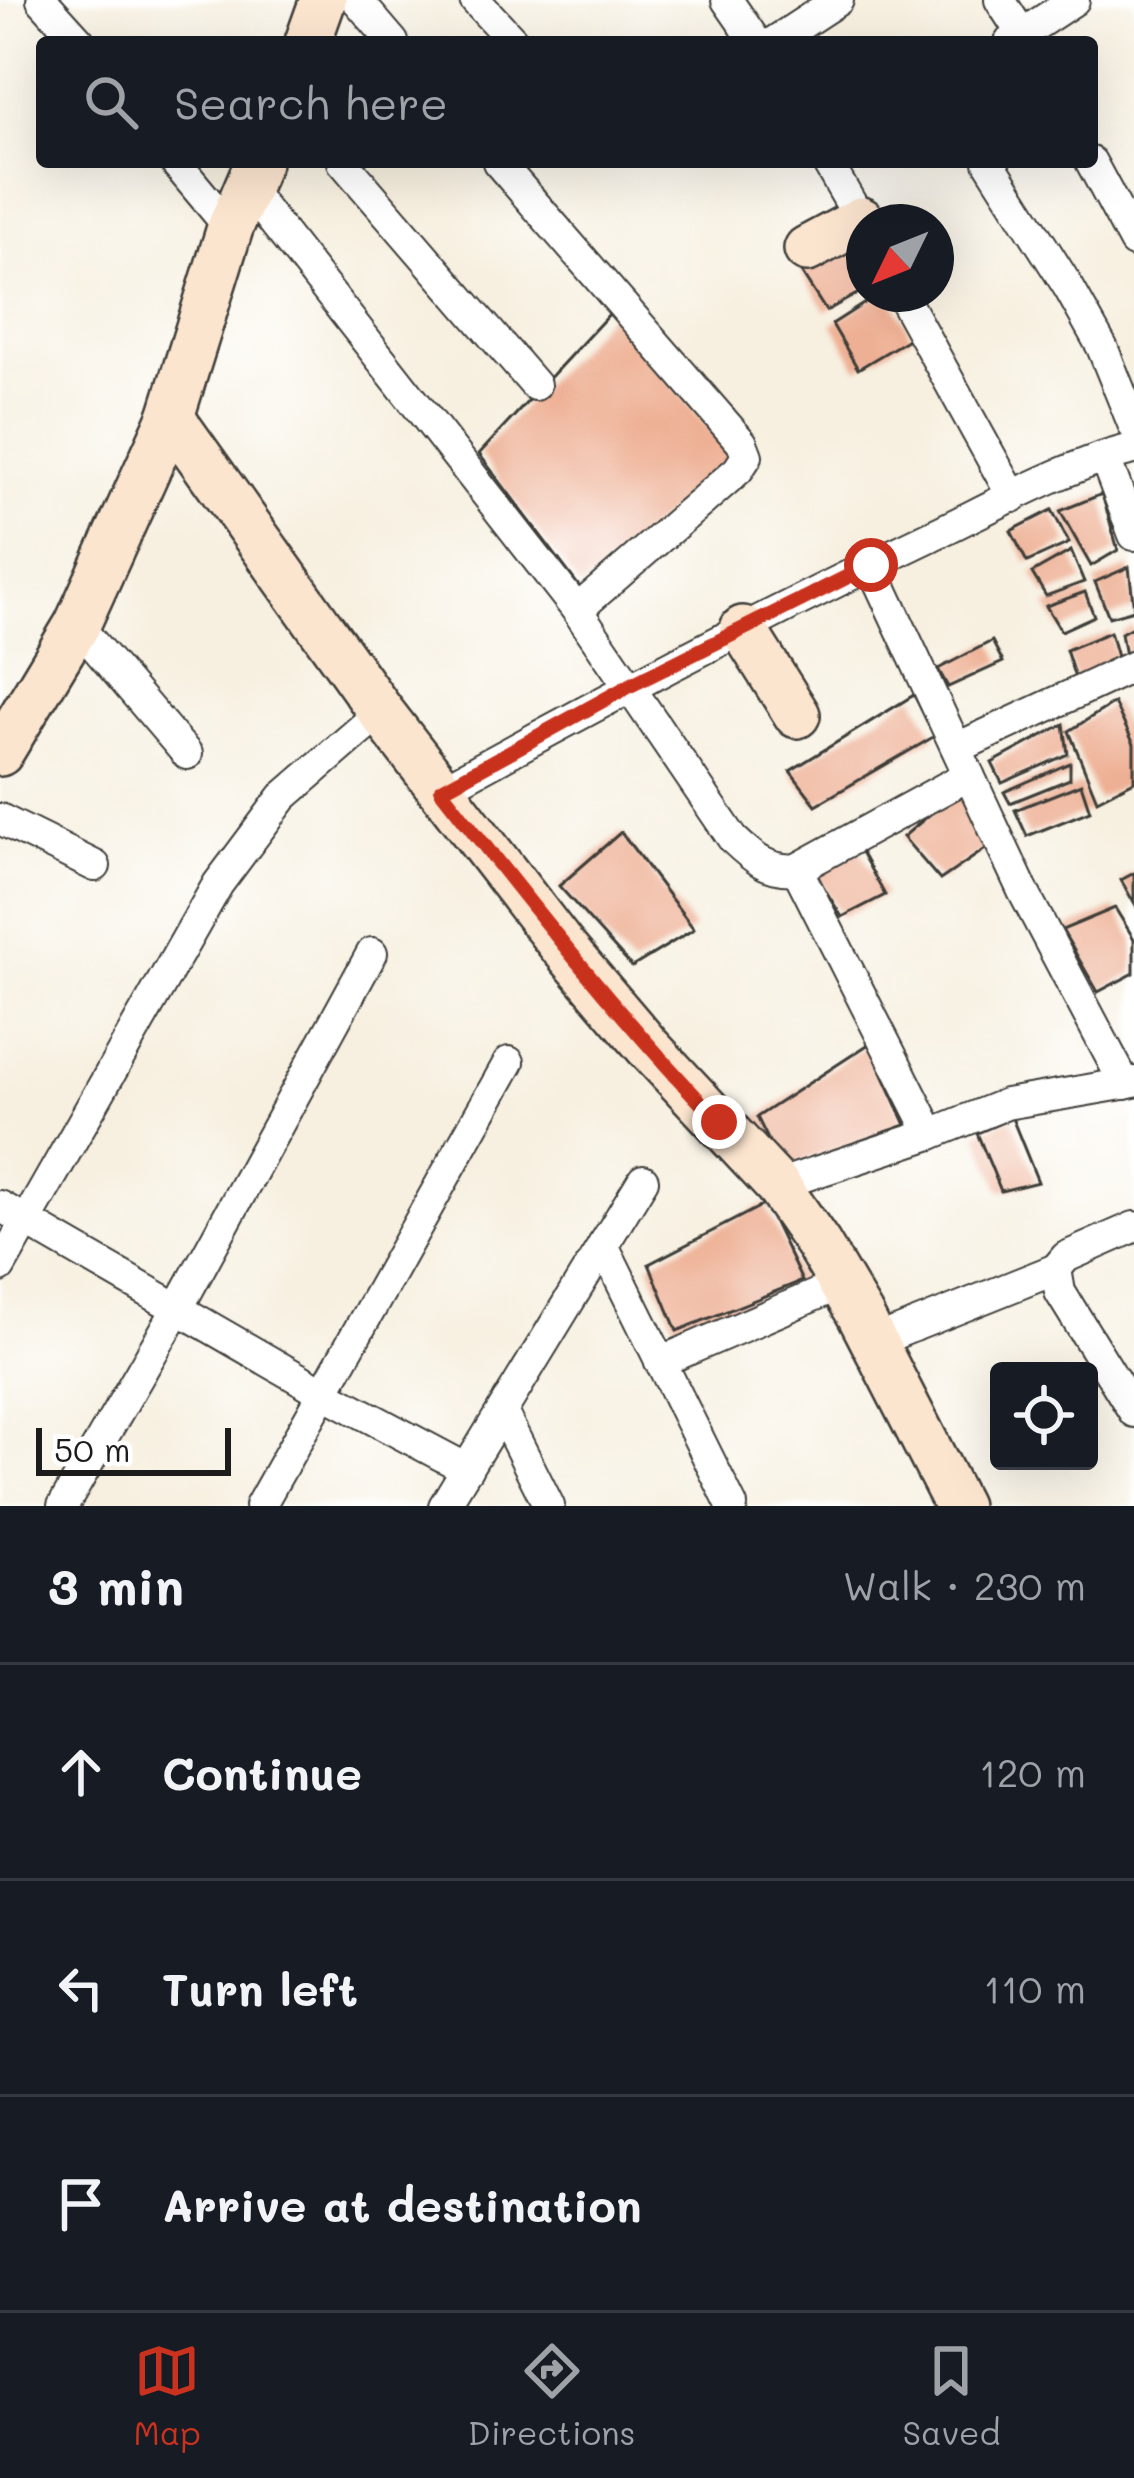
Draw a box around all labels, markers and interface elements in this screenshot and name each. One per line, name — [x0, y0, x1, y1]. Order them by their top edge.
search box — [36, 36, 1098, 168]
icon: search — [78, 69, 144, 135]
text: Search here — [174, 73, 448, 131]
north arrow — [846, 204, 954, 312]
route start — [844, 538, 898, 592]
route end — [692, 1095, 746, 1149]
map controls — [990, 1362, 1098, 1470]
button: locate — [990, 1362, 1098, 1470]
scale bar — [36, 1422, 231, 1475]
text: 50 m — [54, 1427, 130, 1470]
text: 3 min — [48, 1551, 184, 1618]
text: Walk · 230 m — [843, 1559, 1086, 1610]
icon: ahead — [48, 1739, 114, 1805]
text: Continue — [162, 1743, 362, 1801]
text: 120 m — [979, 1746, 1086, 1797]
icon: left — [48, 1955, 114, 2021]
text: Turn left — [162, 1959, 358, 2017]
text: 110 m — [984, 1962, 1086, 2013]
icon: arrive — [48, 2171, 114, 2237]
text: Arrive at destination — [162, 2175, 642, 2233]
tab: Map — [134, 2338, 201, 2453]
tab: Directions — [468, 2338, 635, 2453]
tab: Saved — [903, 2338, 1000, 2453]

